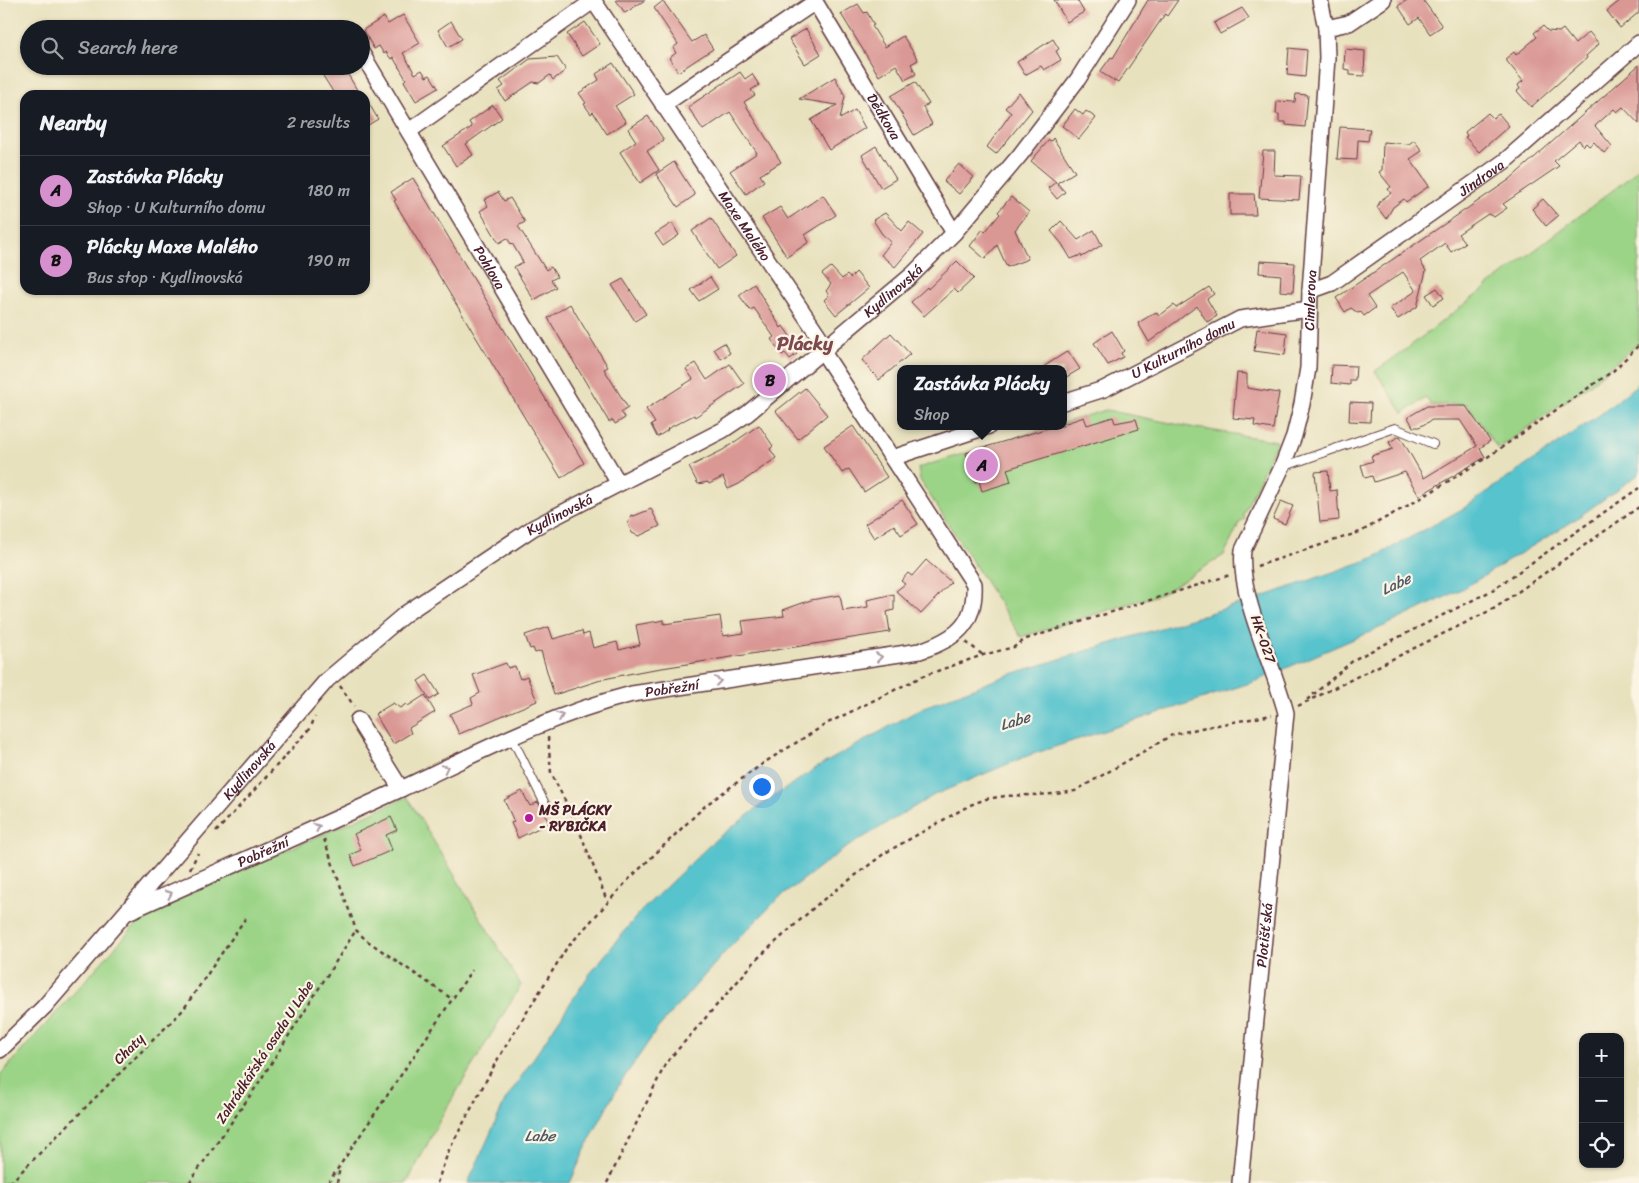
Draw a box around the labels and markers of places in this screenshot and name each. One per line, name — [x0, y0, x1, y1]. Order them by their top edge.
pin: B — [754, 361, 786, 399]
pin: A — [966, 446, 998, 484]
place label: MŠ PLÁCKY - RYBIČKA — [538, 798, 613, 839]
marker: MŠ PLÁCKY - RYBIČKA — [523, 812, 535, 824]

